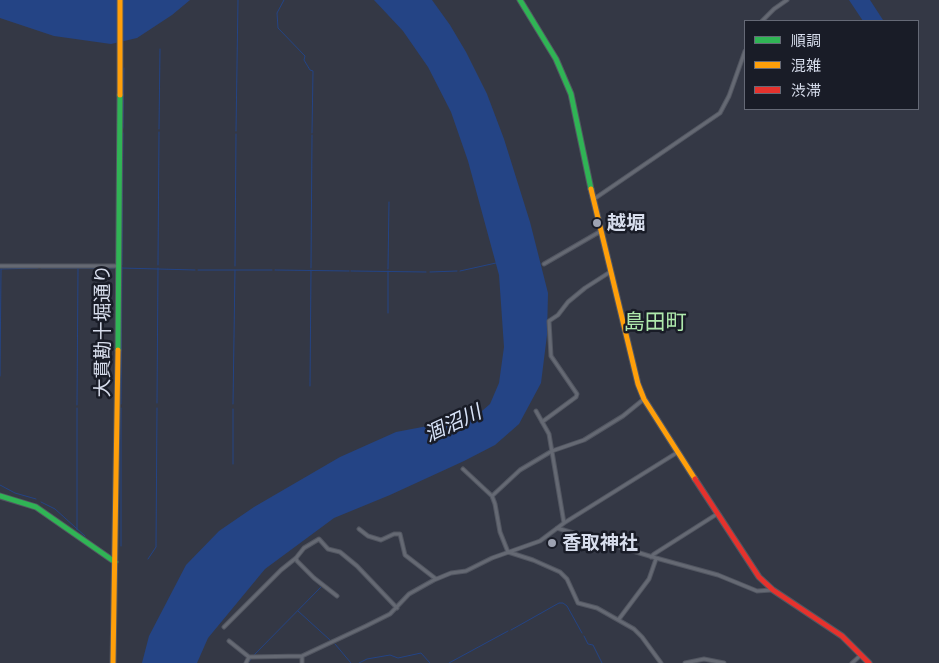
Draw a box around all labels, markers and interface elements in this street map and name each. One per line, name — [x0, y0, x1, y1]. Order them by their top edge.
legend — [744, 20, 919, 110]
text: 順調 — [791, 34, 821, 49]
text: 混雑 — [791, 59, 821, 74]
text: 渋滞 — [791, 84, 821, 99]
place label: 越堀 — [607, 212, 645, 234]
marker: 越堀 — [591, 217, 603, 229]
street label: 大貫勘十堀通り — [92, 265, 114, 397]
district label: 島田町 — [624, 310, 686, 336]
water label: 涸沼川 — [421, 400, 485, 448]
place label: 香取神社 — [562, 532, 638, 554]
marker: 香取神社 — [546, 537, 558, 549]

